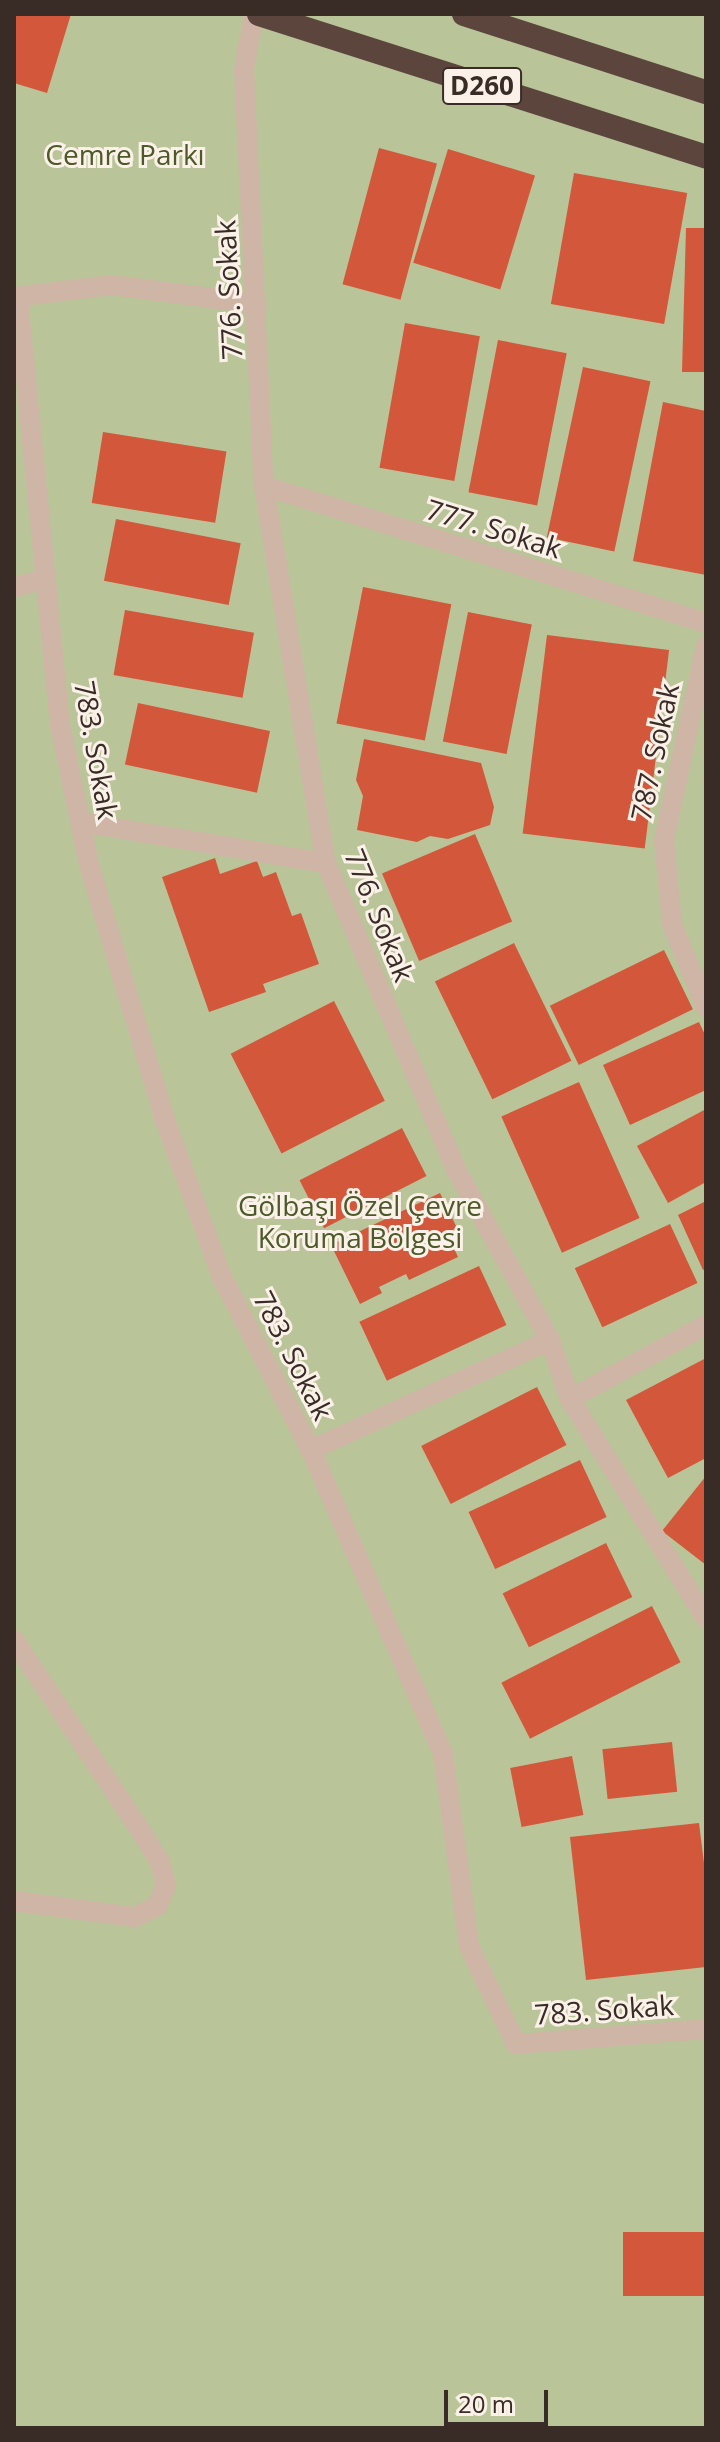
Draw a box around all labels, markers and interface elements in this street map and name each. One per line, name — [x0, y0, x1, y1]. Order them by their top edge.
road number: D260 — [442, 64, 522, 108]
park label: Cemre Parkı — [45, 137, 205, 171]
street label: 776. Sokak — [208, 219, 248, 361]
street label: 777. Sokak — [422, 491, 566, 565]
street label: 783. Sokak — [68, 678, 126, 822]
street label: 787. Sokak — [623, 680, 685, 824]
street label: 776. Sokak — [338, 844, 422, 986]
park label: Gölbaşı Özel Çevre Koruma Bölgesi — [238, 1188, 482, 1254]
street label: 783. Sokak — [247, 1285, 341, 1425]
street label: 783. Sokak — [533, 1987, 675, 2031]
scale bar — [448, 2374, 552, 2424]
text: 20 m — [458, 2387, 514, 2420]

